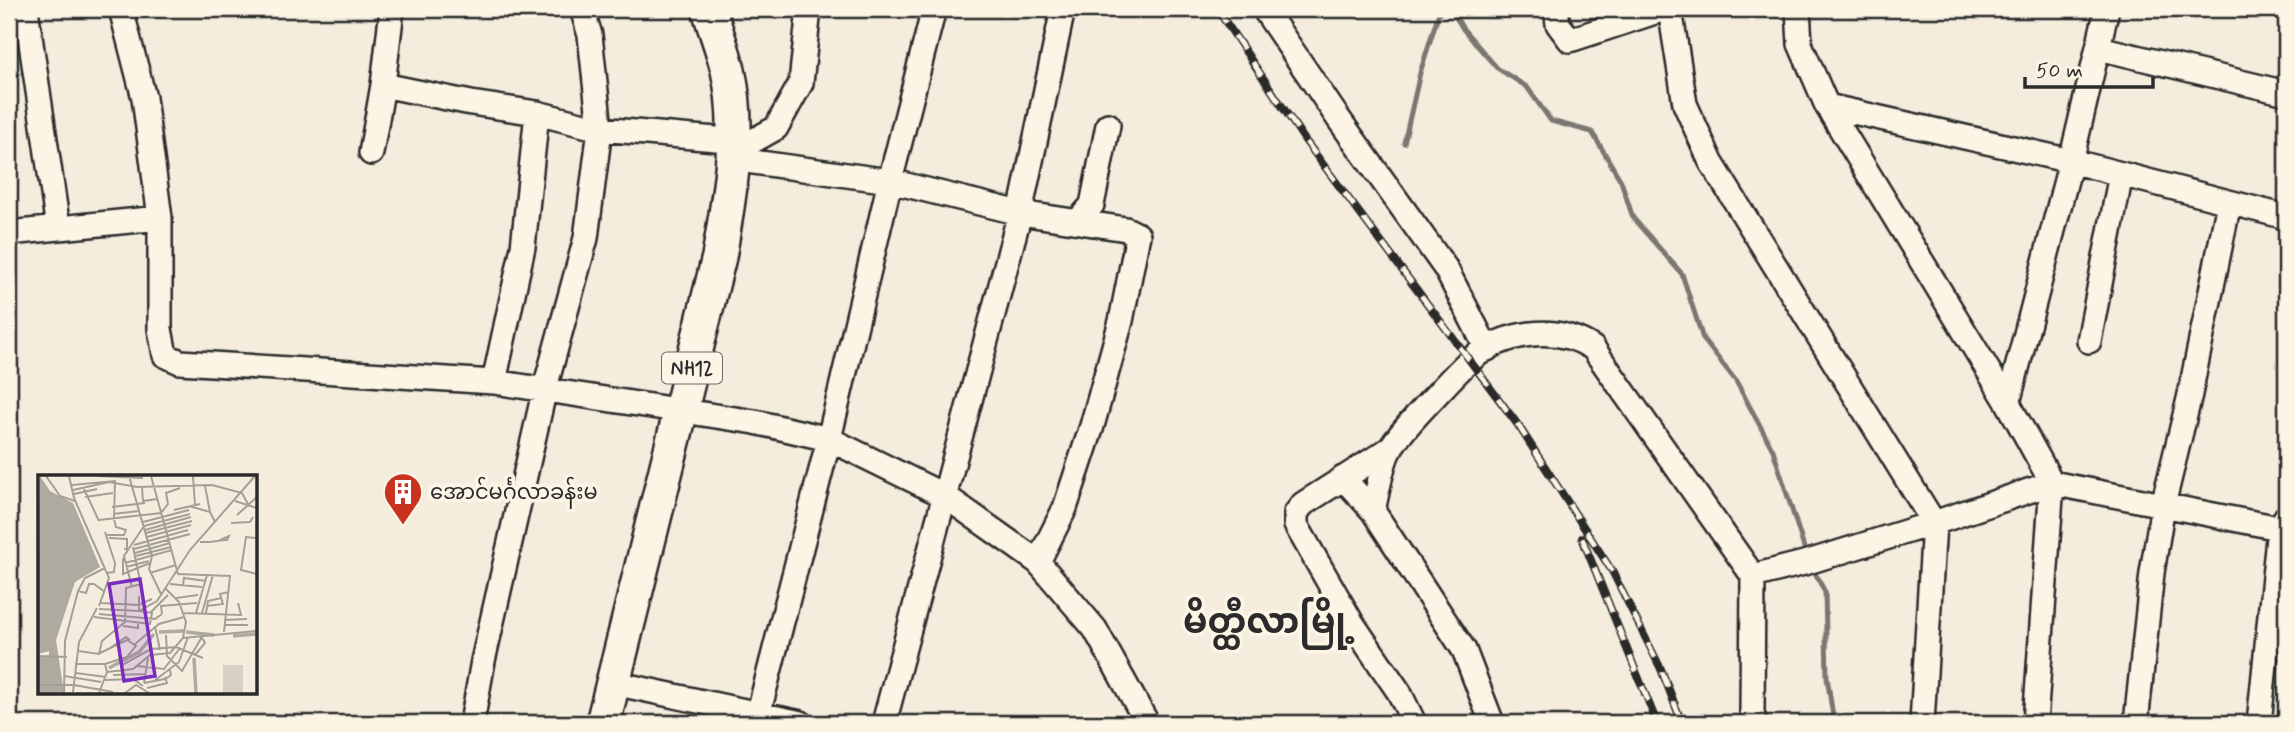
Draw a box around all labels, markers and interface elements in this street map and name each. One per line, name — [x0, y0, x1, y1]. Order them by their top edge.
scale bar — [2025, 46, 2153, 90]
text: 50 m — [2036, 57, 2083, 85]
road number: NH12 — [662, 352, 722, 384]
building icon: အောင်မင်္ဂလာခန်းမ — [382, 471, 424, 526]
inset map — [38, 475, 257, 694]
place label: အောင်မင်္ဂလာခန်းမ — [430, 476, 598, 509]
district label: မိတ္ထီလာမြို့ — [1183, 597, 1355, 650]

